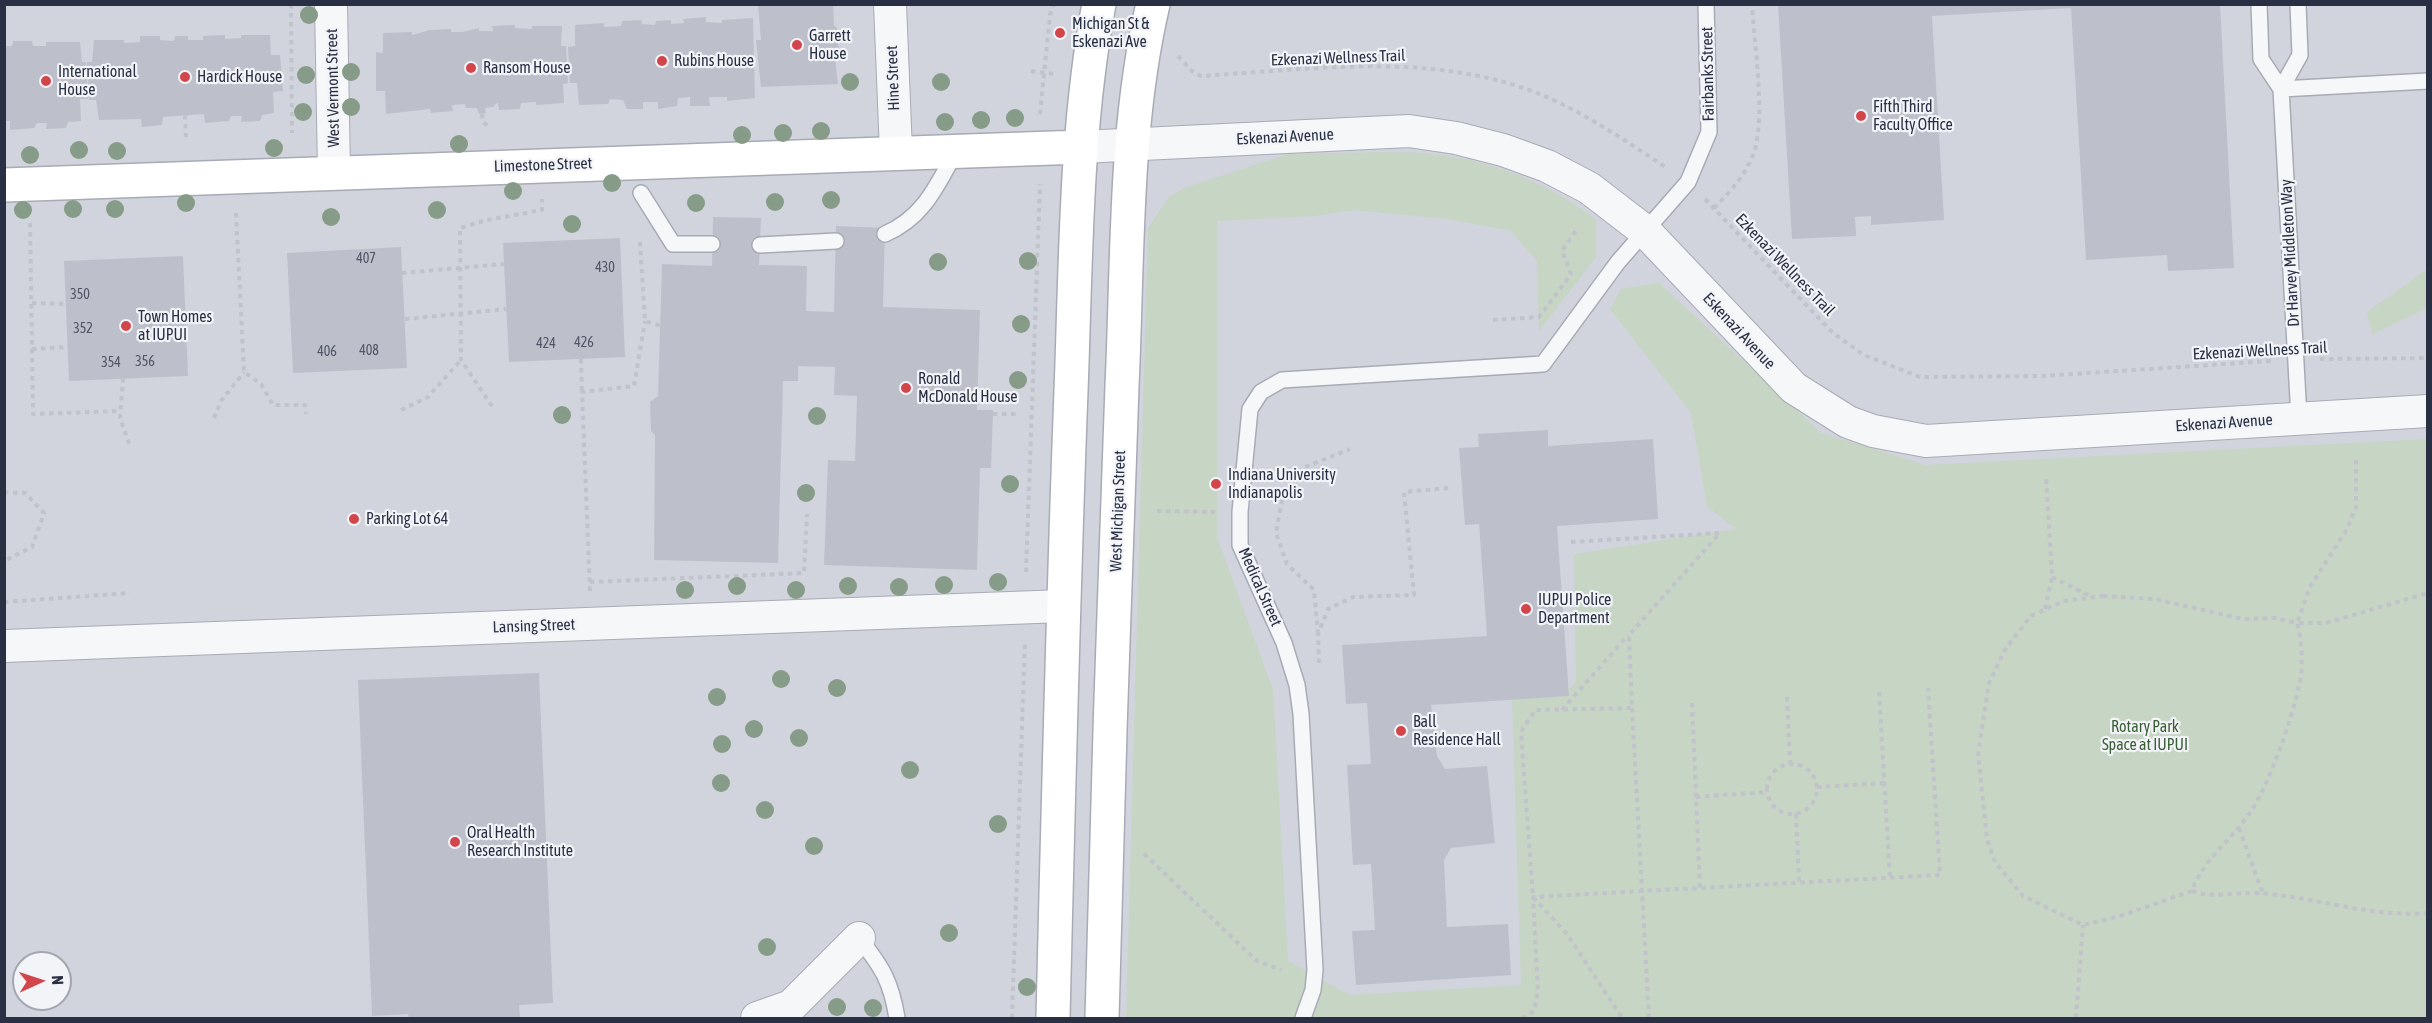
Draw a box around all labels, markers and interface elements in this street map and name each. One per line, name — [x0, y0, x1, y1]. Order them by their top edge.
place label: Michigan St & Eskenazi Ave — [1072, 14, 1150, 52]
place label: Garrett House — [809, 26, 851, 64]
marker: Michigan St & Eskenazi Ave — [1053, 26, 1067, 40]
street label: Fairbanks Street — [1698, 26, 1718, 122]
street label: West Vermont Street — [322, 28, 344, 148]
marker: Garrett House — [790, 38, 804, 52]
street label: Hine Street — [882, 45, 904, 111]
street label: Ezkenazi Wellness Trail — [1270, 46, 1406, 70]
place label: Rubins House — [674, 51, 754, 71]
marker: Rubins House — [655, 54, 669, 68]
place label: Ransom House — [483, 58, 571, 78]
marker: Ransom House — [464, 61, 478, 75]
place label: International House — [58, 62, 137, 100]
place label: Hardick House — [197, 67, 282, 87]
marker: Hardick House — [178, 70, 192, 84]
marker: International House — [39, 74, 53, 88]
place label: Fifth Third Faculty Office — [1873, 97, 1953, 135]
marker: Fifth Third Faculty Office — [1854, 109, 1868, 123]
street label: Eskenazi Avenue — [1236, 125, 1334, 149]
street label: Limestone Street — [493, 154, 593, 176]
street label: Dr Harvey Middleton Way — [2277, 179, 2303, 327]
street label: Ezkenazi Wellness Trail — [1731, 210, 1839, 320]
house number: 407 — [356, 251, 376, 267]
house number: 430 — [595, 260, 615, 276]
house number: 350 — [70, 287, 90, 303]
street label: Eskenazi Avenue — [1699, 289, 1779, 373]
place label: Town Homes at IUPUI — [138, 307, 212, 345]
marker: Town Homes at IUPUI — [119, 319, 133, 333]
house number: 352 — [73, 321, 93, 337]
house number: 426 — [574, 335, 594, 351]
house number: 424 — [536, 336, 556, 352]
street label: Ezkenazi Wellness Trail — [2192, 338, 2328, 364]
house number: 408 — [359, 343, 379, 359]
house number: 406 — [317, 344, 337, 360]
house number: 356 — [135, 354, 155, 370]
house number: 354 — [101, 355, 121, 371]
place label: Ronald McDonald House — [918, 369, 1018, 407]
marker: Ronald McDonald House — [899, 381, 913, 395]
street label: Eskenazi Avenue — [2175, 410, 2273, 436]
street label: West Michigan Street — [1106, 450, 1130, 572]
place label: Indiana University Indianapolis — [1228, 465, 1336, 503]
marker: Indiana University Indianapolis — [1209, 477, 1223, 491]
place label: Parking Lot 64 — [366, 509, 448, 529]
marker: Parking Lot 64 — [347, 512, 361, 526]
street label: Medical Street — [1234, 545, 1286, 629]
place label: IUPUI Police Department — [1538, 590, 1611, 628]
marker: IUPUI Police Department — [1519, 602, 1533, 616]
street label: Lansing Street — [492, 615, 576, 637]
place label: Ball Residence Hall — [1413, 712, 1501, 750]
park label: Rotary Park Space at IUPUI — [2102, 717, 2188, 755]
marker: Ball Residence Hall — [1394, 724, 1408, 738]
place label: Oral Health Research Institute — [467, 823, 573, 861]
marker: Oral Health Research Institute — [448, 835, 462, 849]
north arrow — [12, 951, 72, 1011]
text: N — [49, 975, 67, 985]

